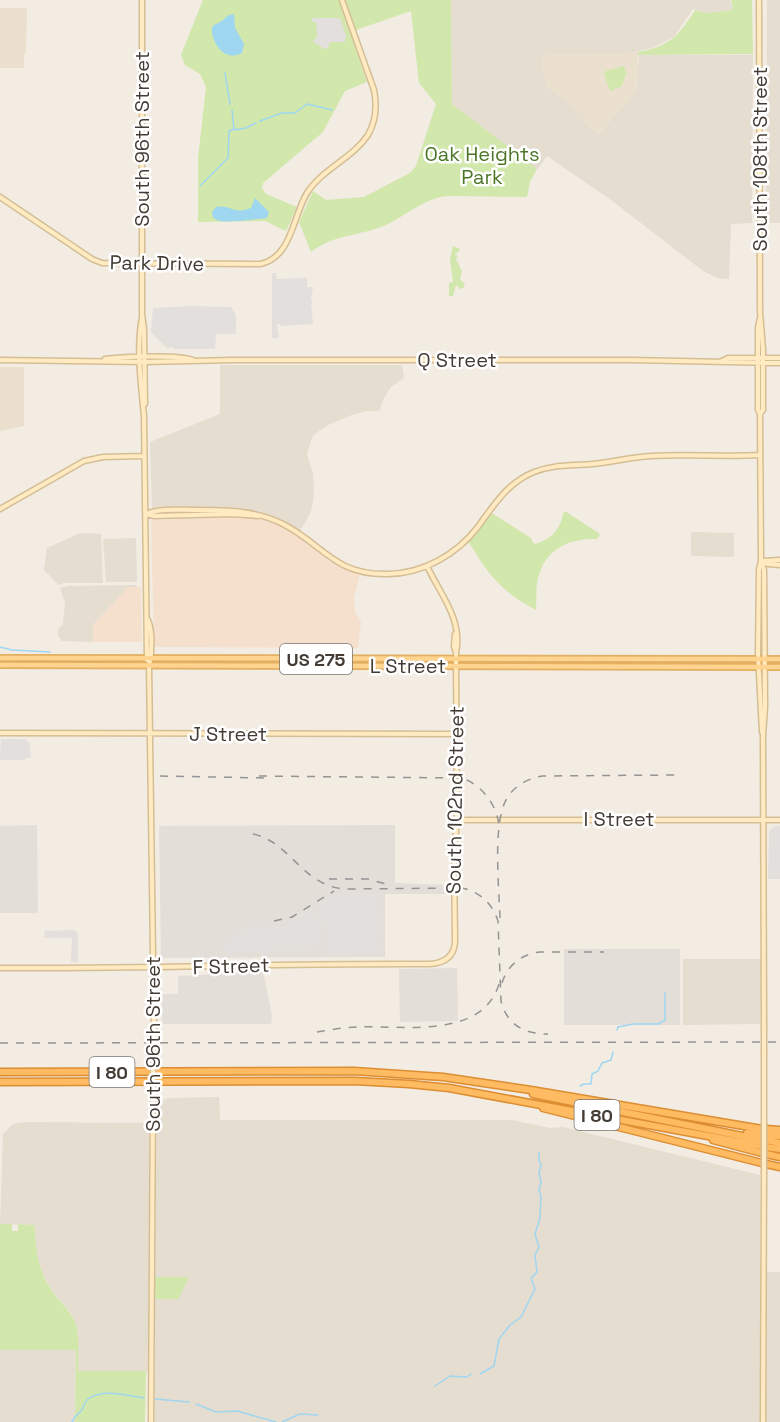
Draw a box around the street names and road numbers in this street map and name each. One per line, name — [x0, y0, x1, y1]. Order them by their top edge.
street label: South 96th Street — [129, 51, 155, 227]
street label: South 108th Street — [747, 67, 773, 251]
street label: Park Drive — [109, 249, 205, 277]
street label: Q Street — [417, 347, 497, 373]
road number: US 275 — [280, 644, 352, 674]
street label: L Street — [370, 653, 446, 679]
street label: South 102nd Street — [440, 706, 470, 894]
street label: J Street — [189, 721, 267, 747]
street label: I Street — [583, 806, 655, 832]
street label: F Street — [192, 952, 270, 980]
street label: South 96th Street — [140, 956, 166, 1132]
road number: I 80 — [90, 1057, 134, 1087]
road number: I 80 — [574, 1100, 620, 1130]

